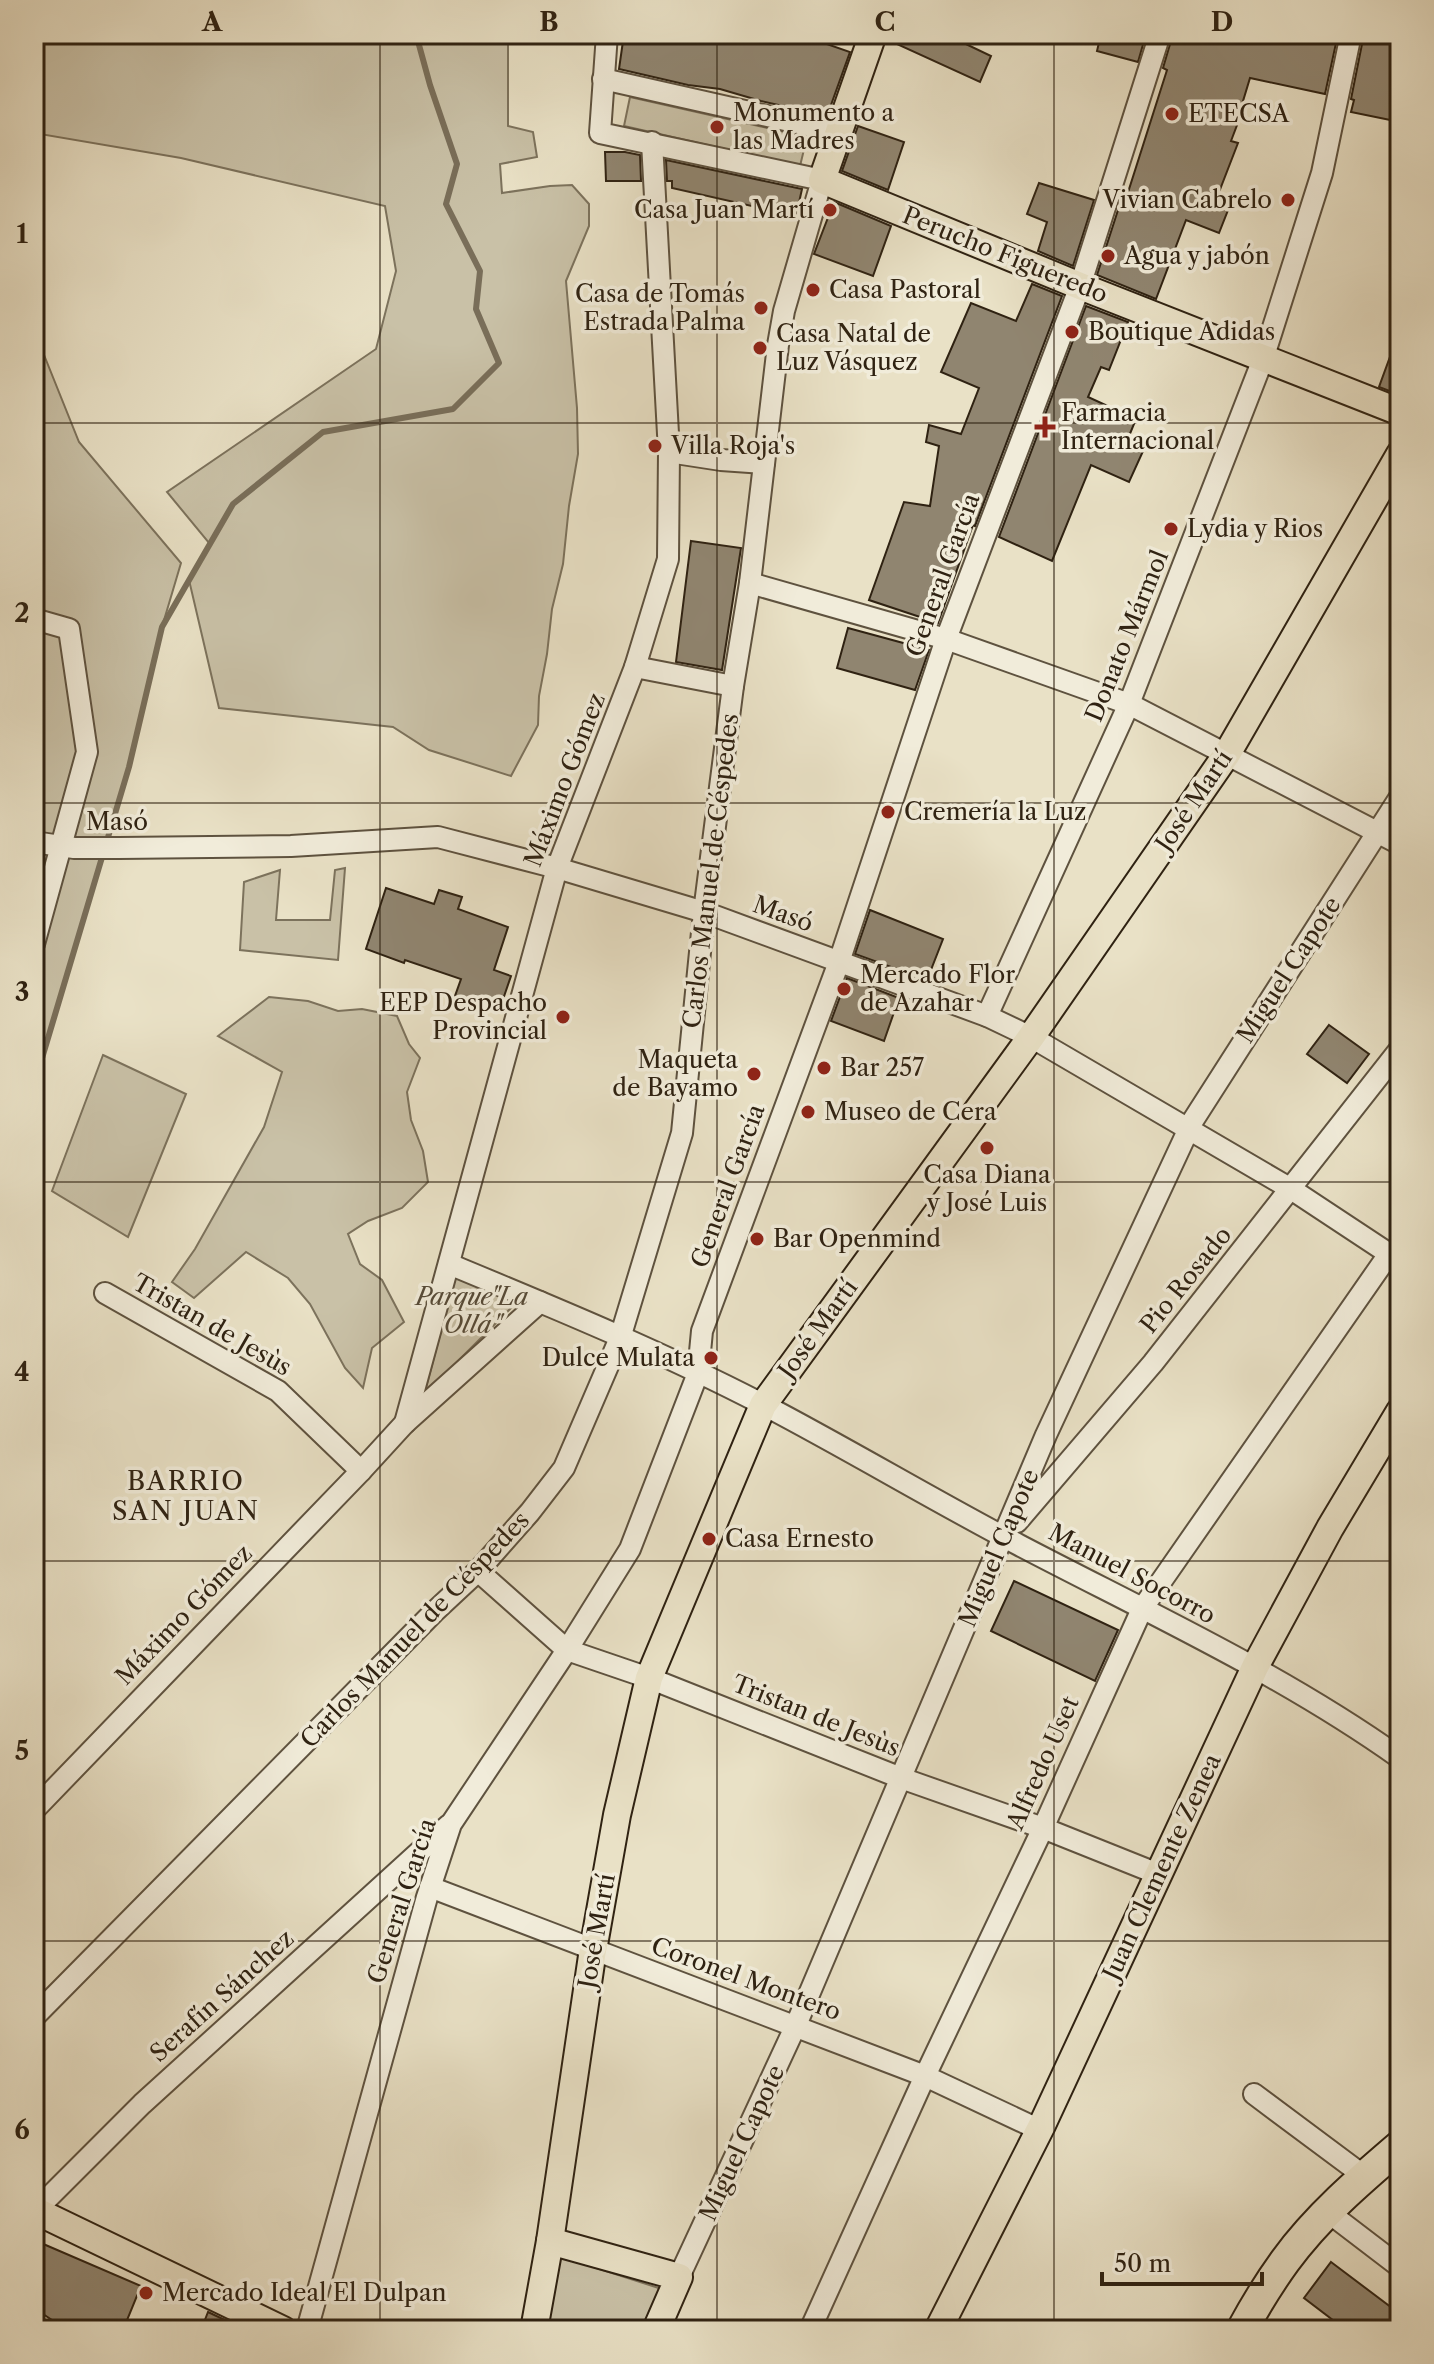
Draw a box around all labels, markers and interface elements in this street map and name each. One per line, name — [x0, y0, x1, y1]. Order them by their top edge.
text: A — [201, 6, 223, 38]
text: B — [539, 6, 559, 38]
text: C — [875, 6, 895, 38]
text: D — [1211, 6, 1233, 38]
place label: Monumento a las Madres — [733, 98, 895, 155]
place label: ETECSA — [1188, 99, 1291, 128]
marker: ETECSA — [1163, 105, 1181, 123]
marker: Monumento a las Madres — [708, 118, 726, 136]
place label: Vivian Cabrelo — [1102, 185, 1272, 214]
marker: Vivian Cabrelo — [1279, 191, 1297, 209]
place label: Casa Juan Martí — [634, 195, 814, 224]
street label: Perucho Figueredo — [898, 200, 1112, 309]
marker: Casa Juan Martí — [821, 201, 839, 219]
text: 1 — [16, 218, 28, 250]
place label: Agua y jabón — [1123, 241, 1270, 270]
marker: Agua y jabón — [1099, 247, 1117, 265]
place label: Casa Pastoral — [829, 275, 981, 304]
place label: Casa de Tomás Estrada Palma — [575, 279, 745, 336]
marker: Casa Pastoral — [804, 281, 822, 299]
marker: Casa de Tomás Estrada Palma — [752, 299, 770, 317]
place label: Boutique Adidas — [1088, 317, 1275, 346]
place label: Casa Natal de Luz Vásquez — [776, 319, 931, 376]
marker: Boutique Adidas — [1063, 323, 1081, 341]
marker: Casa Natal de Luz Vásquez — [751, 339, 769, 357]
place label: Farmacia Internacional — [1061, 398, 1214, 455]
marker: Farmacia Internacional — [1036, 418, 1054, 436]
place label: Villa Roja's — [670, 431, 795, 460]
marker: Villa Roja's — [646, 437, 664, 455]
street label: General García — [900, 489, 986, 660]
place label: Lydia y Rios — [1187, 514, 1323, 543]
marker: Lydia y Rios — [1162, 520, 1180, 538]
street label: Donato Mármol — [1079, 546, 1174, 726]
text: 2 — [14, 597, 30, 629]
street label: Máximo Gómez — [518, 689, 611, 871]
street label: Carlos Manuel de Céspedes — [677, 712, 744, 1030]
street label: José Martí — [1147, 745, 1238, 860]
place label: Cremería la Luz — [904, 797, 1086, 826]
marker: Cremería la Luz — [879, 803, 897, 821]
street label: Masó — [86, 807, 148, 836]
street label: Masó — [749, 889, 817, 938]
street label: Miguel Capote — [1231, 891, 1347, 1048]
place label: Mercado Flor de Azahar — [860, 960, 1015, 1017]
text: 3 — [15, 976, 29, 1008]
marker: Mercado Flor de Azahar — [835, 980, 853, 998]
place label: EEP Despacho Provincial — [379, 988, 547, 1045]
marker: EEP Despacho Provincial — [554, 1008, 572, 1026]
place label: Maqueta de Bayamo — [612, 1045, 738, 1102]
place label: Bar 257 — [840, 1053, 924, 1082]
marker: Bar 257 — [815, 1059, 833, 1077]
marker: Maqueta de Bayamo — [745, 1065, 763, 1083]
place label: Museo de Cera — [824, 1097, 997, 1126]
street label: General García — [685, 1100, 771, 1271]
marker: Museo de Cera — [799, 1103, 817, 1121]
marker: Casa Diana y José Luis — [978, 1139, 996, 1157]
place label: Casa Diana y José Luis — [923, 1160, 1051, 1217]
street label: Pio Rosado — [1134, 1221, 1237, 1339]
place label: Bar Openmind — [773, 1224, 941, 1253]
marker: Bar Openmind — [748, 1230, 766, 1248]
street label: Tristan de Jesùs — [128, 1267, 297, 1382]
street label: José Martí — [769, 1273, 863, 1387]
park label: Parque"La Ollá" — [414, 1282, 528, 1339]
place label: Dulce Mulata — [542, 1343, 695, 1372]
marker: Dulce Mulata — [702, 1349, 720, 1367]
text: 4 — [14, 1356, 30, 1388]
district label: BARRIO SAN JUAN — [112, 1465, 260, 1527]
street label: Miguel Capote — [952, 1465, 1045, 1631]
street label: Carlos Manuel de Céspedes — [294, 1506, 535, 1754]
street label: Manuel Socorro — [1044, 1517, 1221, 1630]
place label: Casa Ernesto — [725, 1524, 874, 1553]
marker: Casa Ernesto — [700, 1530, 718, 1548]
street label: Máximo Gómez — [109, 1539, 258, 1691]
street label: Tristan de Jesùs — [728, 1669, 904, 1762]
street label: Alfredo Uset — [1000, 1691, 1085, 1835]
text: 5 — [15, 1735, 29, 1767]
street label: Juan Clemente Zenea — [1095, 1749, 1227, 1988]
street label: General García — [361, 1814, 442, 1987]
street label: José Martí — [571, 1871, 621, 1994]
street label: Serafín Sánchez — [144, 1923, 300, 2068]
street label: Coronel Montero — [647, 1931, 845, 2026]
street label: Miguel Capote — [693, 2060, 790, 2225]
text: 6 — [14, 2114, 30, 2146]
scale bar — [1102, 2236, 1262, 2286]
text: 50 m — [1114, 2249, 1171, 2278]
place label: Mercado Ideal El Dulpan — [162, 2278, 447, 2307]
marker: Mercado Ideal El Dulpan — [137, 2284, 155, 2302]

